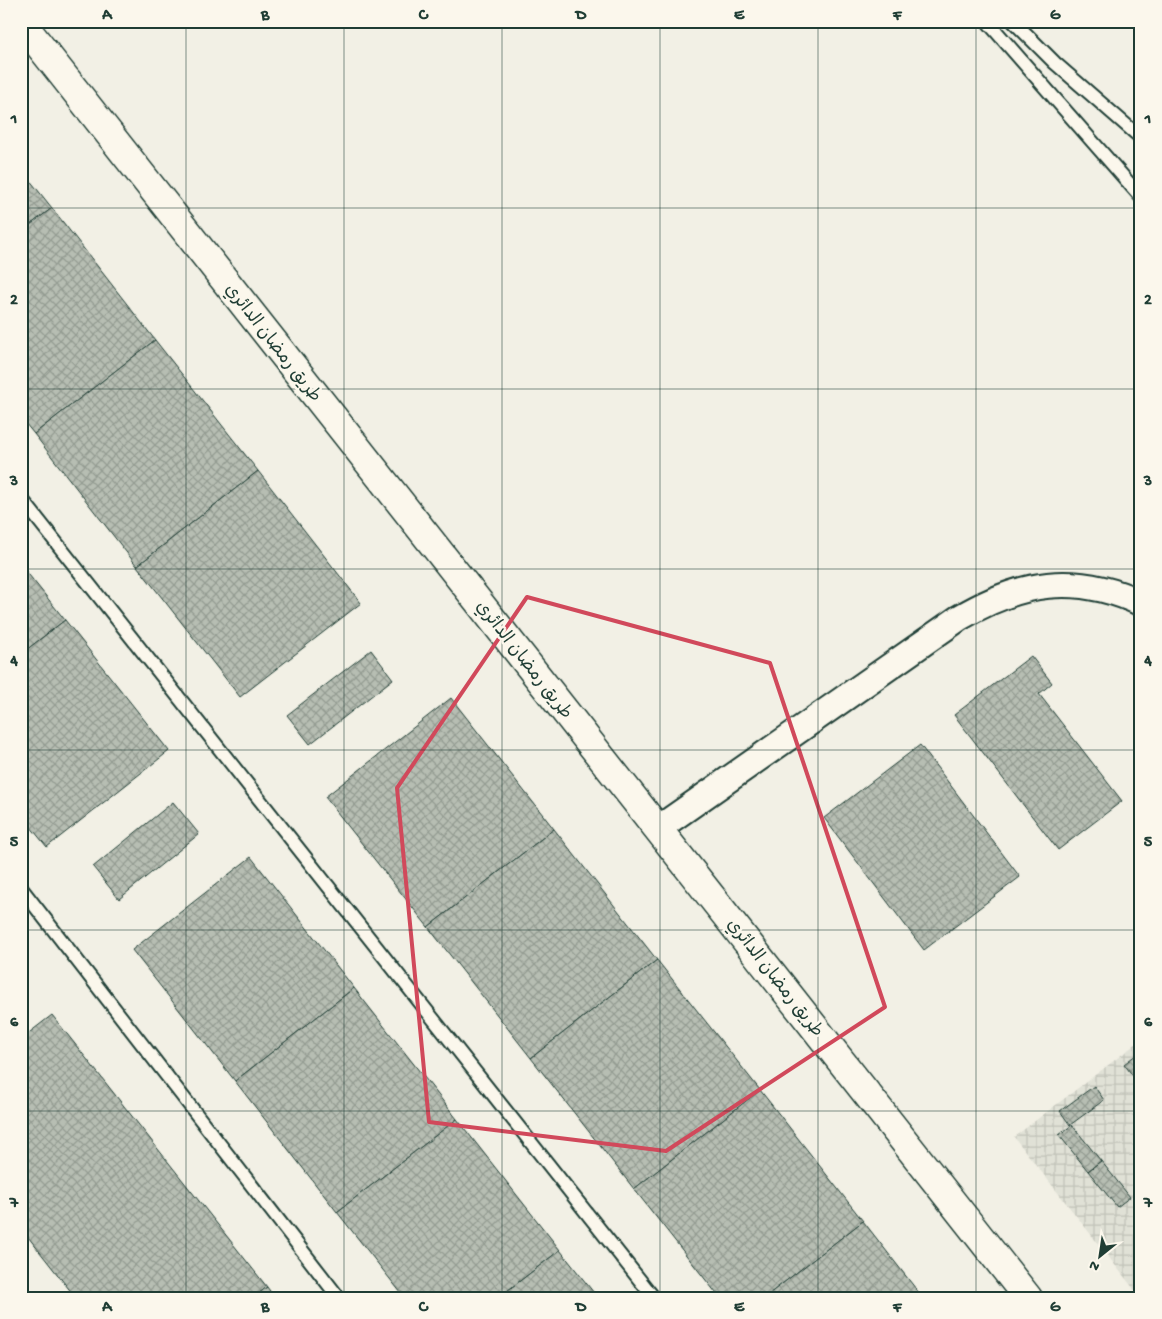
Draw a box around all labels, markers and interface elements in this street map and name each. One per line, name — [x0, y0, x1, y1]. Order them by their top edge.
text: A — [101, 7, 113, 26]
text: B — [260, 7, 270, 26]
text: C — [418, 7, 429, 26]
text: D — [574, 7, 587, 26]
text: E — [734, 7, 745, 26]
text: F — [892, 7, 903, 26]
text: G — [1050, 7, 1061, 26]
text: 1 — [10, 111, 17, 130]
text: 1 — [1144, 111, 1151, 130]
street label: طريق رمضان الدائري — [219, 280, 325, 407]
text: 2 — [10, 292, 18, 311]
text: 2 — [1144, 292, 1152, 311]
text: 3 — [9, 473, 18, 492]
text: 3 — [1143, 473, 1152, 492]
street label: طريق رمضان الدائري — [470, 597, 576, 724]
text: 4 — [9, 653, 18, 672]
text: 4 — [1143, 653, 1152, 672]
text: 5 — [10, 834, 19, 853]
text: 5 — [1144, 834, 1153, 853]
street label: طريق رمضان الدائري — [721, 915, 827, 1042]
text: 6 — [10, 1014, 19, 1033]
text: 6 — [1144, 1014, 1153, 1033]
text: 7 — [9, 1195, 19, 1214]
text: 7 — [1143, 1195, 1153, 1214]
north arrow — [1074, 1232, 1124, 1282]
text: N — [1087, 1255, 1103, 1275]
text: A — [101, 1299, 113, 1318]
text: B — [260, 1299, 270, 1318]
text: C — [418, 1299, 429, 1318]
text: D — [574, 1299, 587, 1318]
text: E — [734, 1299, 745, 1318]
text: F — [892, 1299, 903, 1318]
text: G — [1050, 1299, 1061, 1318]

